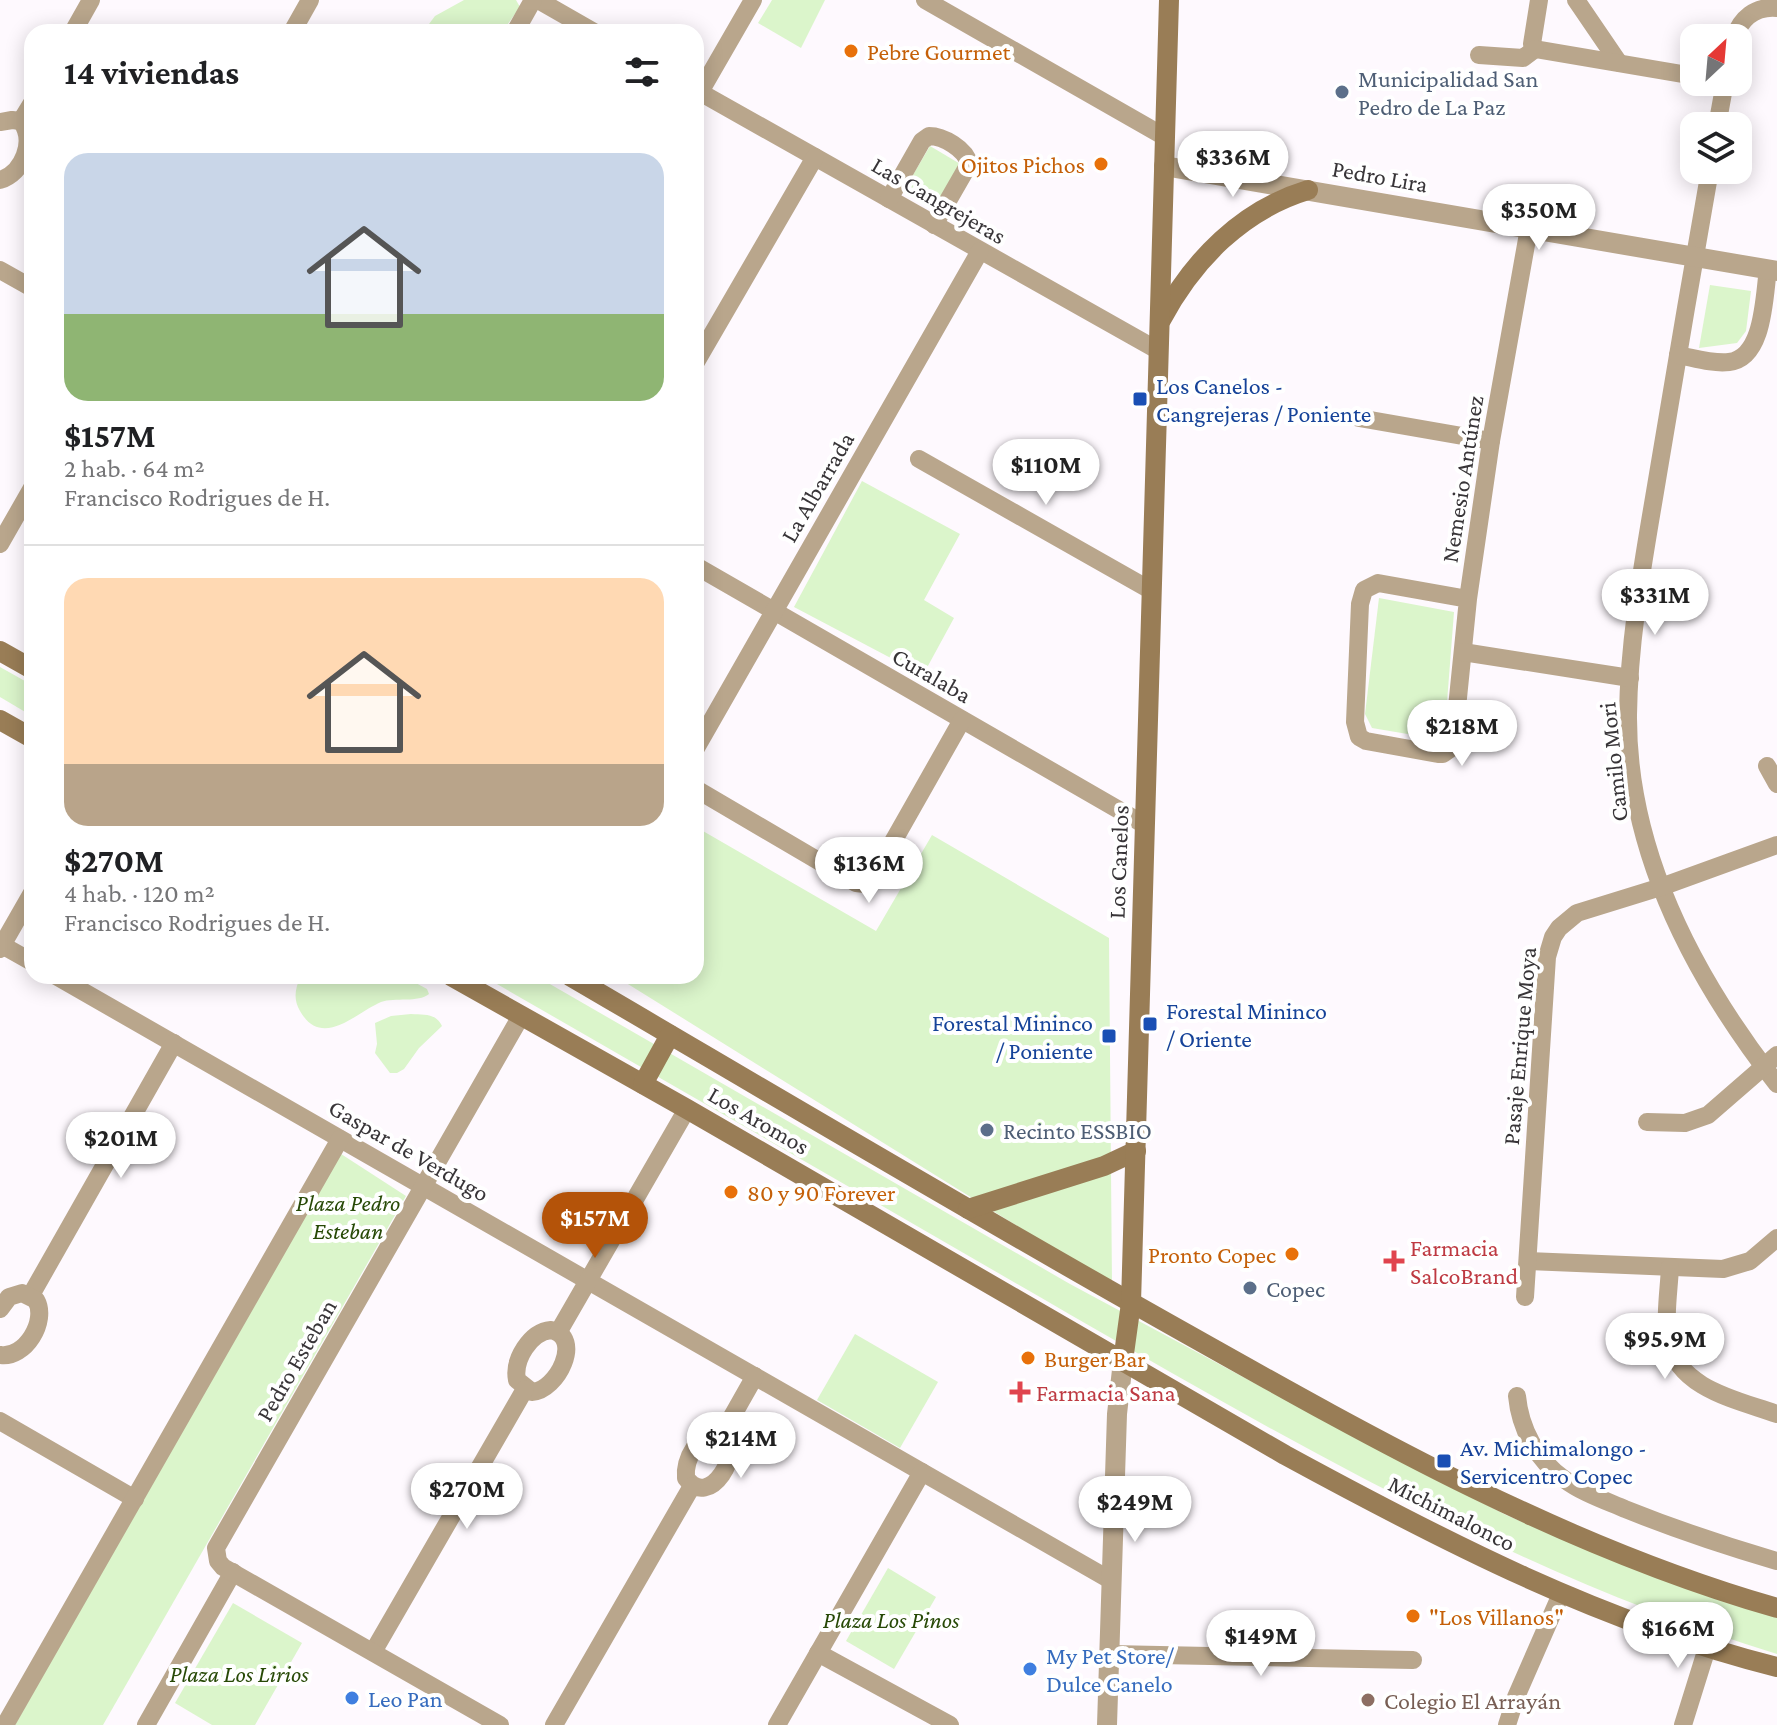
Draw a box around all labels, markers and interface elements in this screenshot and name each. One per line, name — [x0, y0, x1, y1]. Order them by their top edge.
north arrow — [1680, 24, 1752, 96]
map controls — [1680, 24, 1752, 184]
place label: Pebre Gourmet — [867, 38, 1012, 65]
marker: Pebre Gourmet — [842, 42, 860, 60]
icon: filters — [620, 50, 664, 94]
text: 14 viviendas — [64, 54, 239, 91]
place label: Municipalidad San Pedro de La Paz — [1358, 65, 1539, 120]
marker: Municipalidad San Pedro de La Paz — [1333, 83, 1351, 101]
button: layers — [1680, 112, 1752, 184]
pin: $336M — [1177, 131, 1289, 199]
text: $336M — [1195, 142, 1271, 171]
street label: Las Cangrejeras — [867, 151, 1011, 249]
place label: Ojitos Pichos — [961, 151, 1085, 178]
street label: Pedro Lira — [1330, 154, 1430, 198]
marker: Ojitos Pichos — [1092, 155, 1110, 173]
pin: $350M — [1483, 184, 1595, 252]
text: $350M — [1501, 195, 1577, 224]
icon: home — [292, 205, 436, 349]
place label: Los Canelos - Cangrejeras / Poniente — [1156, 372, 1371, 427]
marker: Los Canelos - Cangrejeras / Poniente — [1131, 390, 1149, 408]
street label: Nemesio Antúnez — [1435, 393, 1489, 565]
text: $157M — [64, 417, 156, 454]
street label: La Albarrada — [775, 427, 859, 547]
pin: $110M — [990, 439, 1102, 507]
text: $110M — [1011, 450, 1081, 479]
text: 2 hab. · 64 m² — [64, 454, 205, 483]
text: Francisco Rodrigues de H. — [64, 483, 330, 512]
pin: $331M — [1599, 569, 1711, 637]
text: $331M — [1620, 580, 1690, 609]
icon: home — [292, 630, 436, 774]
street label: Curalaba — [888, 642, 976, 708]
pin: $218M — [1406, 700, 1518, 768]
street label: Camilo Mori — [1593, 701, 1633, 823]
text: $218M — [1425, 711, 1499, 740]
street label: Los Canelos — [1103, 805, 1133, 919]
pin: $136M — [813, 837, 925, 905]
text: $270M — [64, 842, 164, 879]
text: $136M — [833, 848, 905, 877]
text: 4 hab. · 120 m² — [64, 879, 215, 908]
text: Francisco Rodrigues de H. — [64, 908, 330, 937]
street label: Pasaje Enrique Moya — [1497, 946, 1541, 1146]
place label: Forestal Mininco / Oriente — [1166, 997, 1327, 1052]
place label: Forestal Mininco / Poniente — [932, 1009, 1093, 1064]
marker: Forestal Mininco / Oriente — [1141, 1015, 1159, 1033]
marker: Forestal Mininco / Poniente — [1100, 1027, 1118, 1045]
street label: Los Aromos — [704, 1080, 814, 1160]
street label: Gaspar de Verdugo — [324, 1093, 494, 1207]
pin: $201M — [65, 1112, 177, 1180]
place label: Recinto ESSBIO — [1003, 1117, 1152, 1144]
marker: Recinto ESSBIO — [978, 1121, 996, 1139]
text: $201M — [84, 1123, 158, 1152]
place label: 80 y 90 Forever — [747, 1179, 896, 1206]
marker: 80 y 90 Forever — [722, 1183, 740, 1201]
park label: Plaza Pedro Esteban — [296, 1189, 400, 1244]
pin: $157M — [539, 1192, 651, 1260]
text: $157M — [560, 1203, 630, 1232]
place label: Farmacia SalcoBrand — [1410, 1234, 1519, 1289]
place label: Pronto Copec — [1148, 1241, 1276, 1268]
marker: Pronto Copec — [1283, 1245, 1301, 1263]
marker: Farmacia SalcoBrand — [1385, 1252, 1403, 1270]
place label: Copec — [1266, 1275, 1325, 1302]
marker: Copec — [1241, 1279, 1259, 1297]
street label: Pedro Esteban — [250, 1294, 342, 1426]
pin: $95.9M — [1600, 1313, 1730, 1381]
text: $95.9M — [1623, 1324, 1707, 1353]
place label: Burger Bar — [1044, 1345, 1146, 1372]
marker: Burger Bar — [1019, 1349, 1037, 1367]
place label: Farmacia Sana — [1036, 1379, 1176, 1406]
marker: Farmacia Sana — [1011, 1383, 1029, 1401]
pin: $214M — [685, 1412, 797, 1480]
text: $214M — [705, 1423, 777, 1452]
place label: Av. Michimalongo - Servicentro Copec — [1460, 1434, 1647, 1489]
marker: Av. Michimalongo - Servicentro Copec — [1435, 1452, 1453, 1470]
pin: $270M — [411, 1463, 523, 1531]
street label: Michimalonco — [1384, 1470, 1520, 1556]
text: $270M — [429, 1474, 505, 1503]
pin: $249M — [1079, 1476, 1191, 1544]
text: $249M — [1097, 1487, 1173, 1516]
pin: $166M — [1622, 1602, 1734, 1670]
place label: "Los Villanos" — [1429, 1603, 1564, 1630]
park label: Plaza Los Pinos — [823, 1606, 960, 1633]
marker: "Los Villanos" — [1404, 1607, 1422, 1625]
pin: $149M — [1205, 1610, 1317, 1678]
text: $166M — [1641, 1613, 1715, 1642]
text: $149M — [1224, 1621, 1298, 1650]
place label: My Pet Store/ Dulce Canelo — [1046, 1642, 1175, 1697]
park label: Plaza Los Lirios — [169, 1660, 309, 1687]
marker: My Pet Store/ Dulce Canelo — [1021, 1660, 1039, 1678]
place label: Leo Pan — [368, 1685, 443, 1712]
place label: Colegio El Arrayán — [1384, 1687, 1561, 1714]
marker: Leo Pan — [343, 1689, 361, 1707]
marker: Colegio El Arrayán — [1359, 1691, 1377, 1709]

